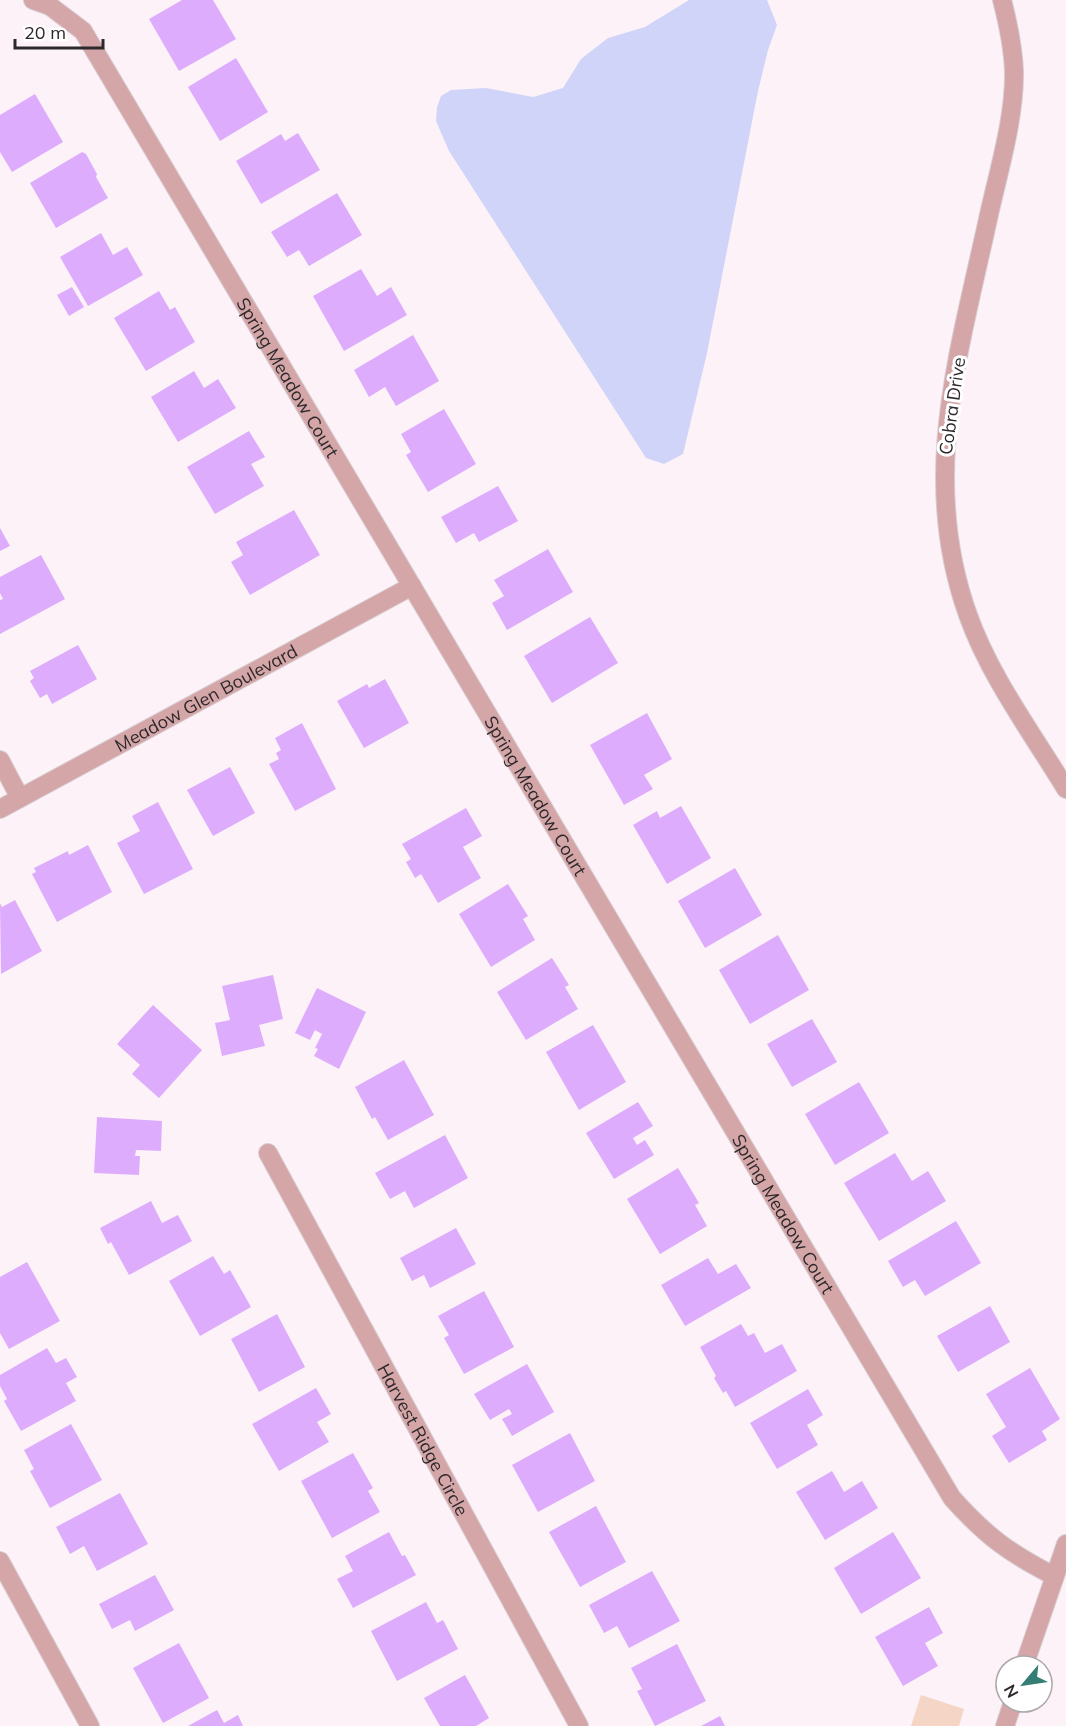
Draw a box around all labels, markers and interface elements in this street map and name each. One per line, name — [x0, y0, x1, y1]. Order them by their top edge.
scale bar — [15, 12, 104, 50]
text: 20 m — [24, 21, 66, 44]
street label: Spring Meadow Court — [232, 293, 344, 462]
street label: Cobra Drive — [934, 356, 970, 456]
street label: Meadow Glen Boulevard — [110, 639, 301, 756]
street label: Spring Meadow Court — [480, 711, 592, 880]
street label: Spring Meadow Court — [727, 1129, 840, 1298]
street label: Harvest Ridge Circle — [373, 1359, 474, 1520]
north arrow — [994, 1654, 1054, 1714]
text: N — [999, 1681, 1023, 1701]

